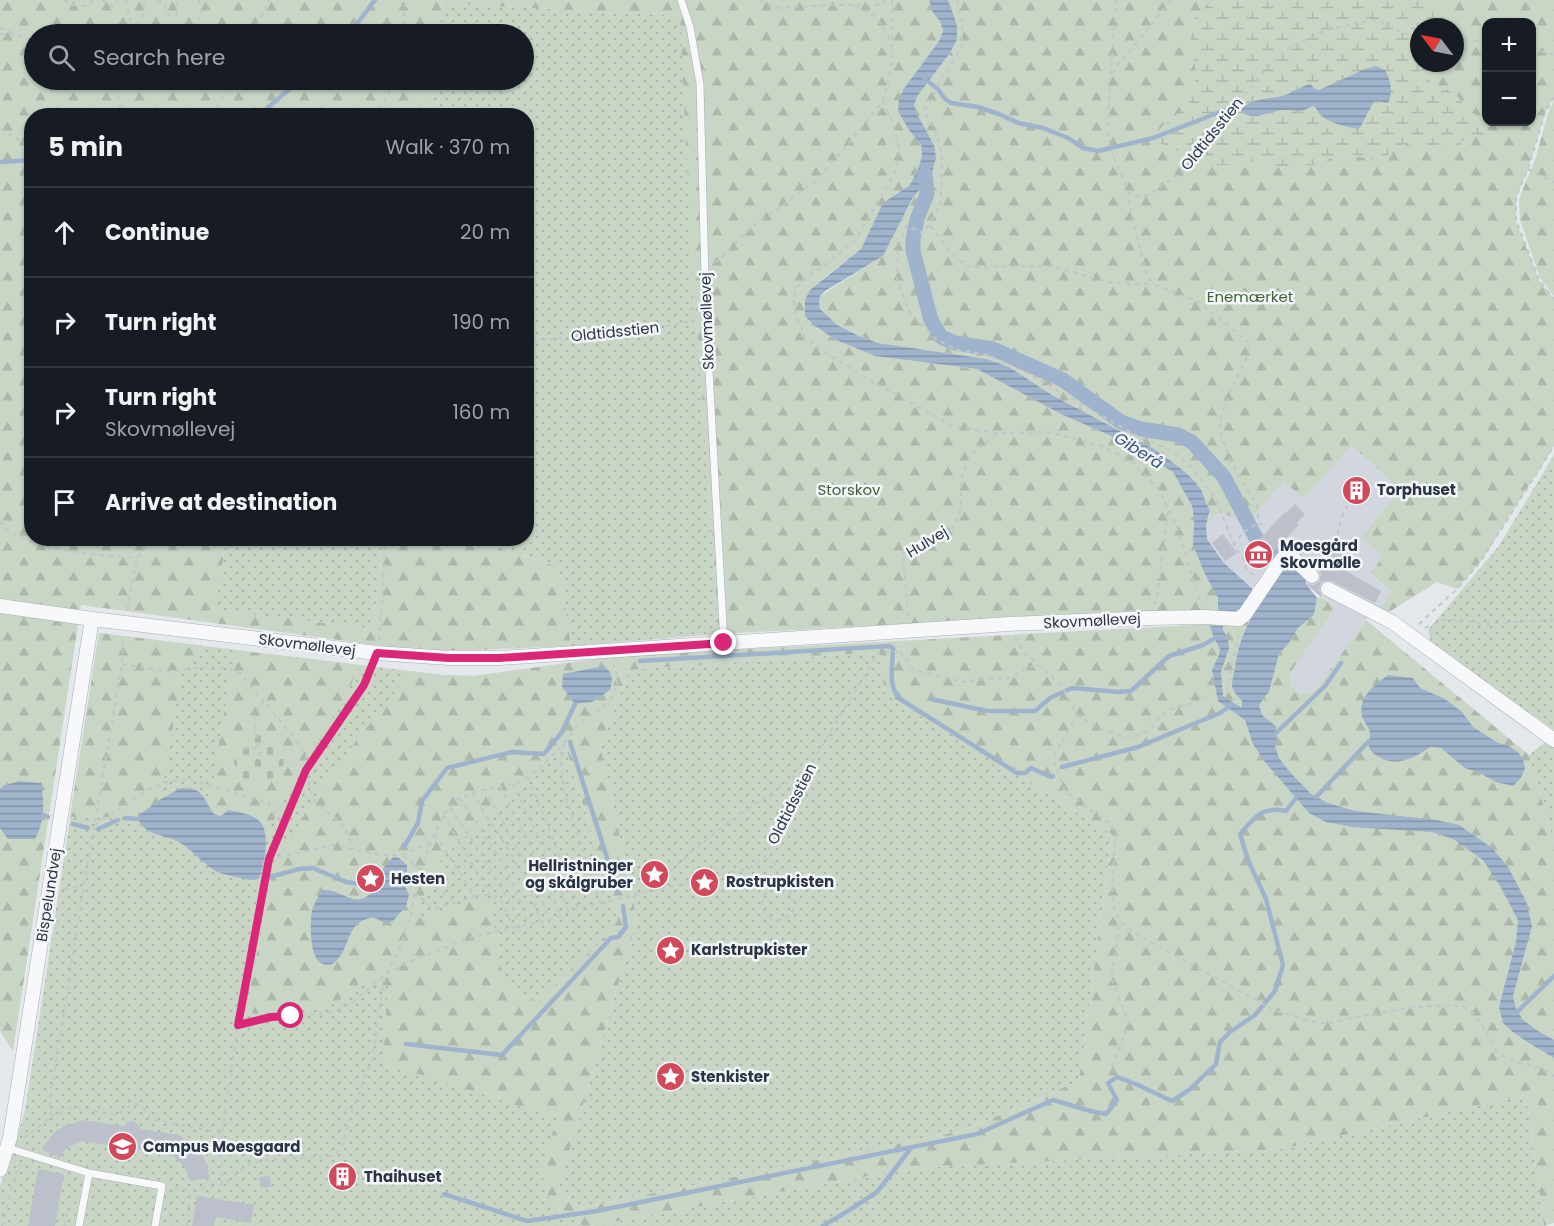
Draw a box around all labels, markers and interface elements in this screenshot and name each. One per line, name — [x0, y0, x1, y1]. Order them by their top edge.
north arrow — [1410, 18, 1464, 72]
map controls — [1482, 18, 1536, 126]
button: + — [1482, 18, 1536, 72]
search box — [24, 24, 534, 90]
icon: search — [45, 41, 78, 74]
text: Search here — [93, 42, 226, 73]
button: − — [1482, 72, 1536, 126]
street label: Oldtidsstien — [1176, 93, 1248, 175]
text: 5 min — [48, 129, 123, 165]
text: Walk · 370 m — [386, 133, 510, 161]
icon: ahead — [48, 216, 81, 249]
text: Continue — [105, 217, 209, 248]
text: 20 m — [460, 218, 510, 246]
street label: Skovmøllevej — [694, 272, 719, 370]
park label: Enemærket — [1207, 286, 1293, 307]
icon: right — [48, 306, 81, 339]
text: Turn right — [105, 307, 216, 338]
text: 190 m — [453, 308, 510, 336]
street label: Oldtidsstien — [570, 316, 660, 347]
text: Turn right — [105, 382, 216, 413]
icon: right — [48, 396, 81, 429]
text: 160 m — [452, 398, 510, 426]
text: Skovmøllevej — [105, 415, 235, 443]
water label: Giberå — [1110, 426, 1168, 475]
building icon: Torphuset — [1340, 474, 1372, 506]
park label: Storskov — [817, 479, 881, 500]
place label: Torphuset — [1377, 479, 1456, 500]
icon: arrive — [48, 486, 81, 519]
text: Arrive at destination — [105, 487, 337, 518]
street label: Hulvej — [902, 521, 951, 562]
place label: Moesgård Skovmølle — [1280, 535, 1361, 573]
museum icon: Moesgård Skovmølle — [1243, 539, 1275, 571]
street label: Skovmøllevej — [1043, 607, 1141, 634]
street label: Skovmøllevej — [257, 628, 357, 661]
route end — [710, 629, 736, 655]
street label: Oldtidsstien — [762, 760, 821, 848]
street label: Bispelundvej — [31, 847, 66, 943]
place label: Hellristninger og skålgruber — [525, 855, 634, 893]
place icon: Hellristninger og skålgruber — [638, 859, 670, 891]
place icon: Hesten — [354, 863, 386, 895]
place icon: Rostrupkisten — [689, 866, 721, 898]
place label: Hesten — [391, 868, 445, 889]
place label: Rostrupkisten — [726, 871, 834, 892]
place icon: Karlstrupkister — [654, 934, 686, 966]
place label: Karlstrupkister — [691, 939, 808, 960]
route start — [277, 1002, 303, 1028]
place icon: Stenkister — [654, 1061, 686, 1093]
place label: Stenkister — [691, 1066, 770, 1087]
school or university icon: Campus Moesgaard — [106, 1131, 138, 1163]
place label: Campus Moesgaard — [143, 1136, 300, 1157]
building icon: Thaihuset — [327, 1161, 359, 1193]
place label: Thaihuset — [364, 1166, 442, 1187]

